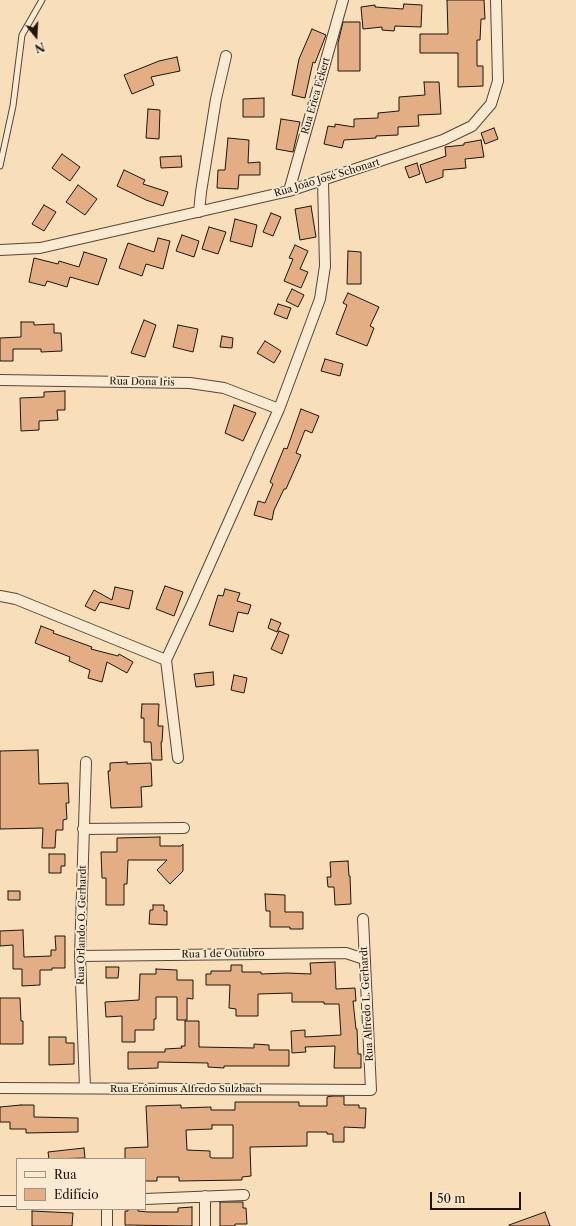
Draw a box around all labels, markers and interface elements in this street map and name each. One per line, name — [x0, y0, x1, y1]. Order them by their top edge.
north arrow — [16, 16, 56, 56]
text: N — [33, 39, 46, 56]
street label: Rua Erica Eckert — [299, 56, 333, 136]
street label: Rua João José Schonart — [273, 156, 381, 200]
street label: Rua Dona Iris — [109, 375, 175, 389]
street label: Rua Orlando O. Gerhardt — [75, 865, 89, 985]
street label: Rua Alfredo L. Gerhardt — [358, 946, 376, 1062]
street label: Rua 1 de Outubro — [181, 947, 265, 961]
street label: Rua Erônimus Alfredo Sulzbach — [110, 1083, 262, 1095]
legend — [16, 1158, 146, 1210]
text: Rua — [54, 1167, 77, 1182]
scale bar — [432, 1184, 523, 1210]
text: Edifício — [54, 1187, 99, 1202]
text: 50 m — [437, 1191, 466, 1206]

